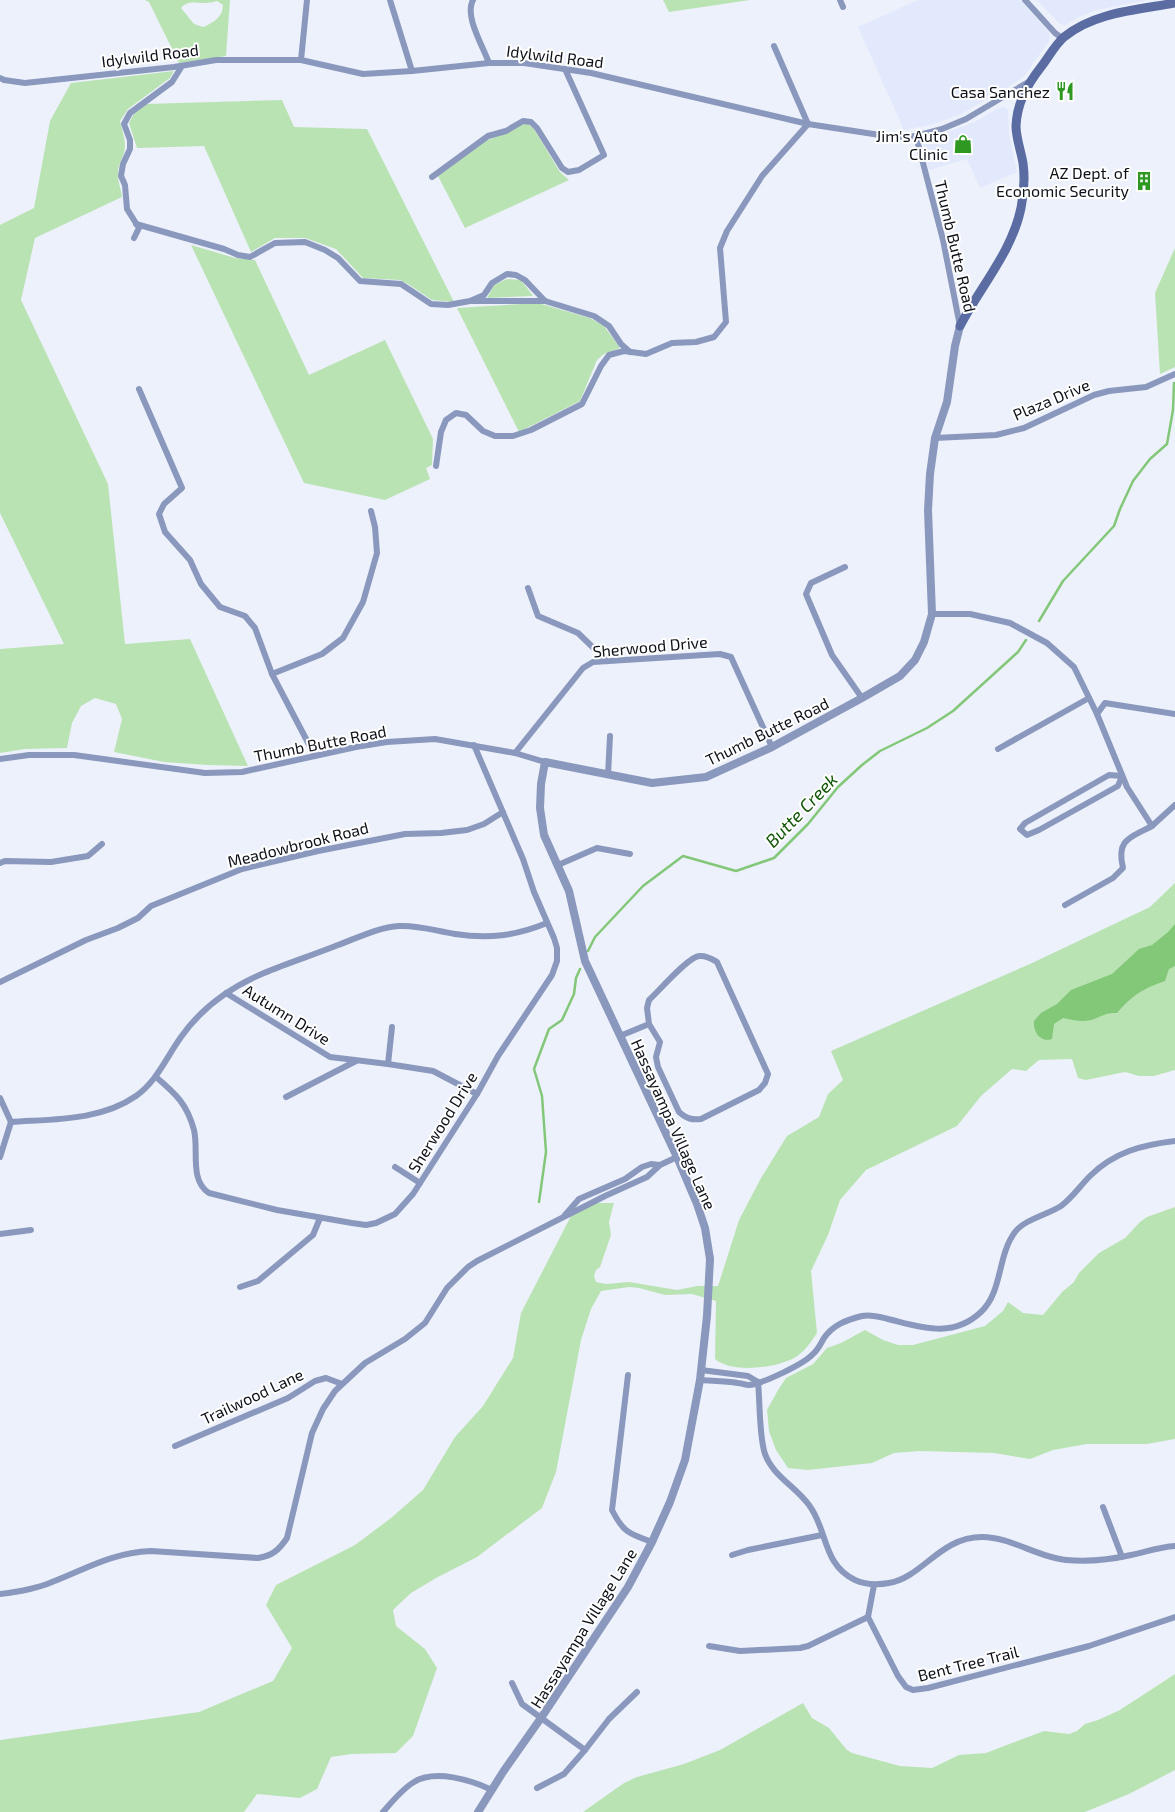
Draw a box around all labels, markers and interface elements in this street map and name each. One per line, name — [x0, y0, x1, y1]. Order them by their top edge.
street label: Idylwild Road — [100, 40, 200, 70]
street label: Idylwild Road — [505, 41, 605, 71]
restaurant icon: Casa Sanchez — [1054, 80, 1076, 102]
place label: Casa Sanchez — [951, 82, 1050, 101]
place label: Jim's Auto Clinic — [876, 126, 948, 163]
shop icon: Jim's Auto Clinic — [952, 133, 974, 155]
place label: AZ Dept. of Economic Security — [996, 163, 1130, 200]
building icon: AZ Dept. of Economic Security — [1133, 170, 1155, 192]
street label: Thumb Butte Road — [932, 178, 980, 314]
street label: Plaza Drive — [1010, 374, 1092, 424]
street label: Sherwood Drive — [592, 632, 708, 660]
street label: Thumb Butte Road — [702, 693, 832, 769]
street label: Thumb Butte Road — [252, 721, 388, 765]
water label: Butte Creek — [760, 768, 842, 852]
street label: Meadowbrook Road — [225, 817, 371, 871]
street label: Autumn Drive — [240, 980, 334, 1048]
street label: Hassayampa Village Lane — [628, 1036, 720, 1212]
street label: Sherwood Drive — [403, 1068, 481, 1176]
street label: Trailwood Lane — [198, 1364, 306, 1428]
street label: Hassayampa Village Lane — [526, 1545, 640, 1711]
street label: Bent Tree Trail — [916, 1641, 1021, 1685]

